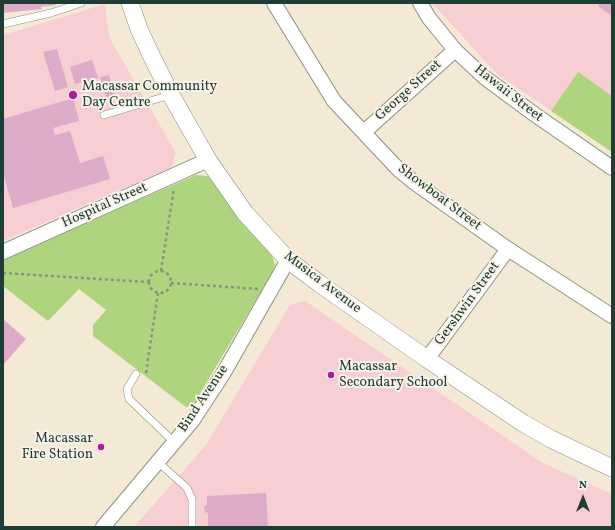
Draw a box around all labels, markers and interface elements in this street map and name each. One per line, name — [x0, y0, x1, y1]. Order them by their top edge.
street label: George Street — [372, 57, 446, 125]
street label: Hawaii Street — [470, 62, 546, 126]
place label: Macassar Community Day Centre — [82, 79, 217, 112]
marker: Macassar Community Day Centre — [67, 89, 79, 101]
street label: Showboat Street — [394, 161, 484, 235]
street label: Hospital Street — [60, 180, 150, 232]
street label: Musica Avenue — [280, 248, 364, 318]
street label: Gershwin Street — [432, 259, 504, 349]
place label: Macassar Secondary School — [339, 359, 447, 392]
street label: Bind Avenue — [175, 362, 233, 436]
marker: Macassar Secondary School — [326, 370, 336, 380]
place label: Macassar Fire Station — [22, 431, 93, 464]
marker: Macassar Fire Station — [96, 442, 106, 452]
north arrow — [563, 478, 603, 518]
text: N — [579, 478, 587, 493]

